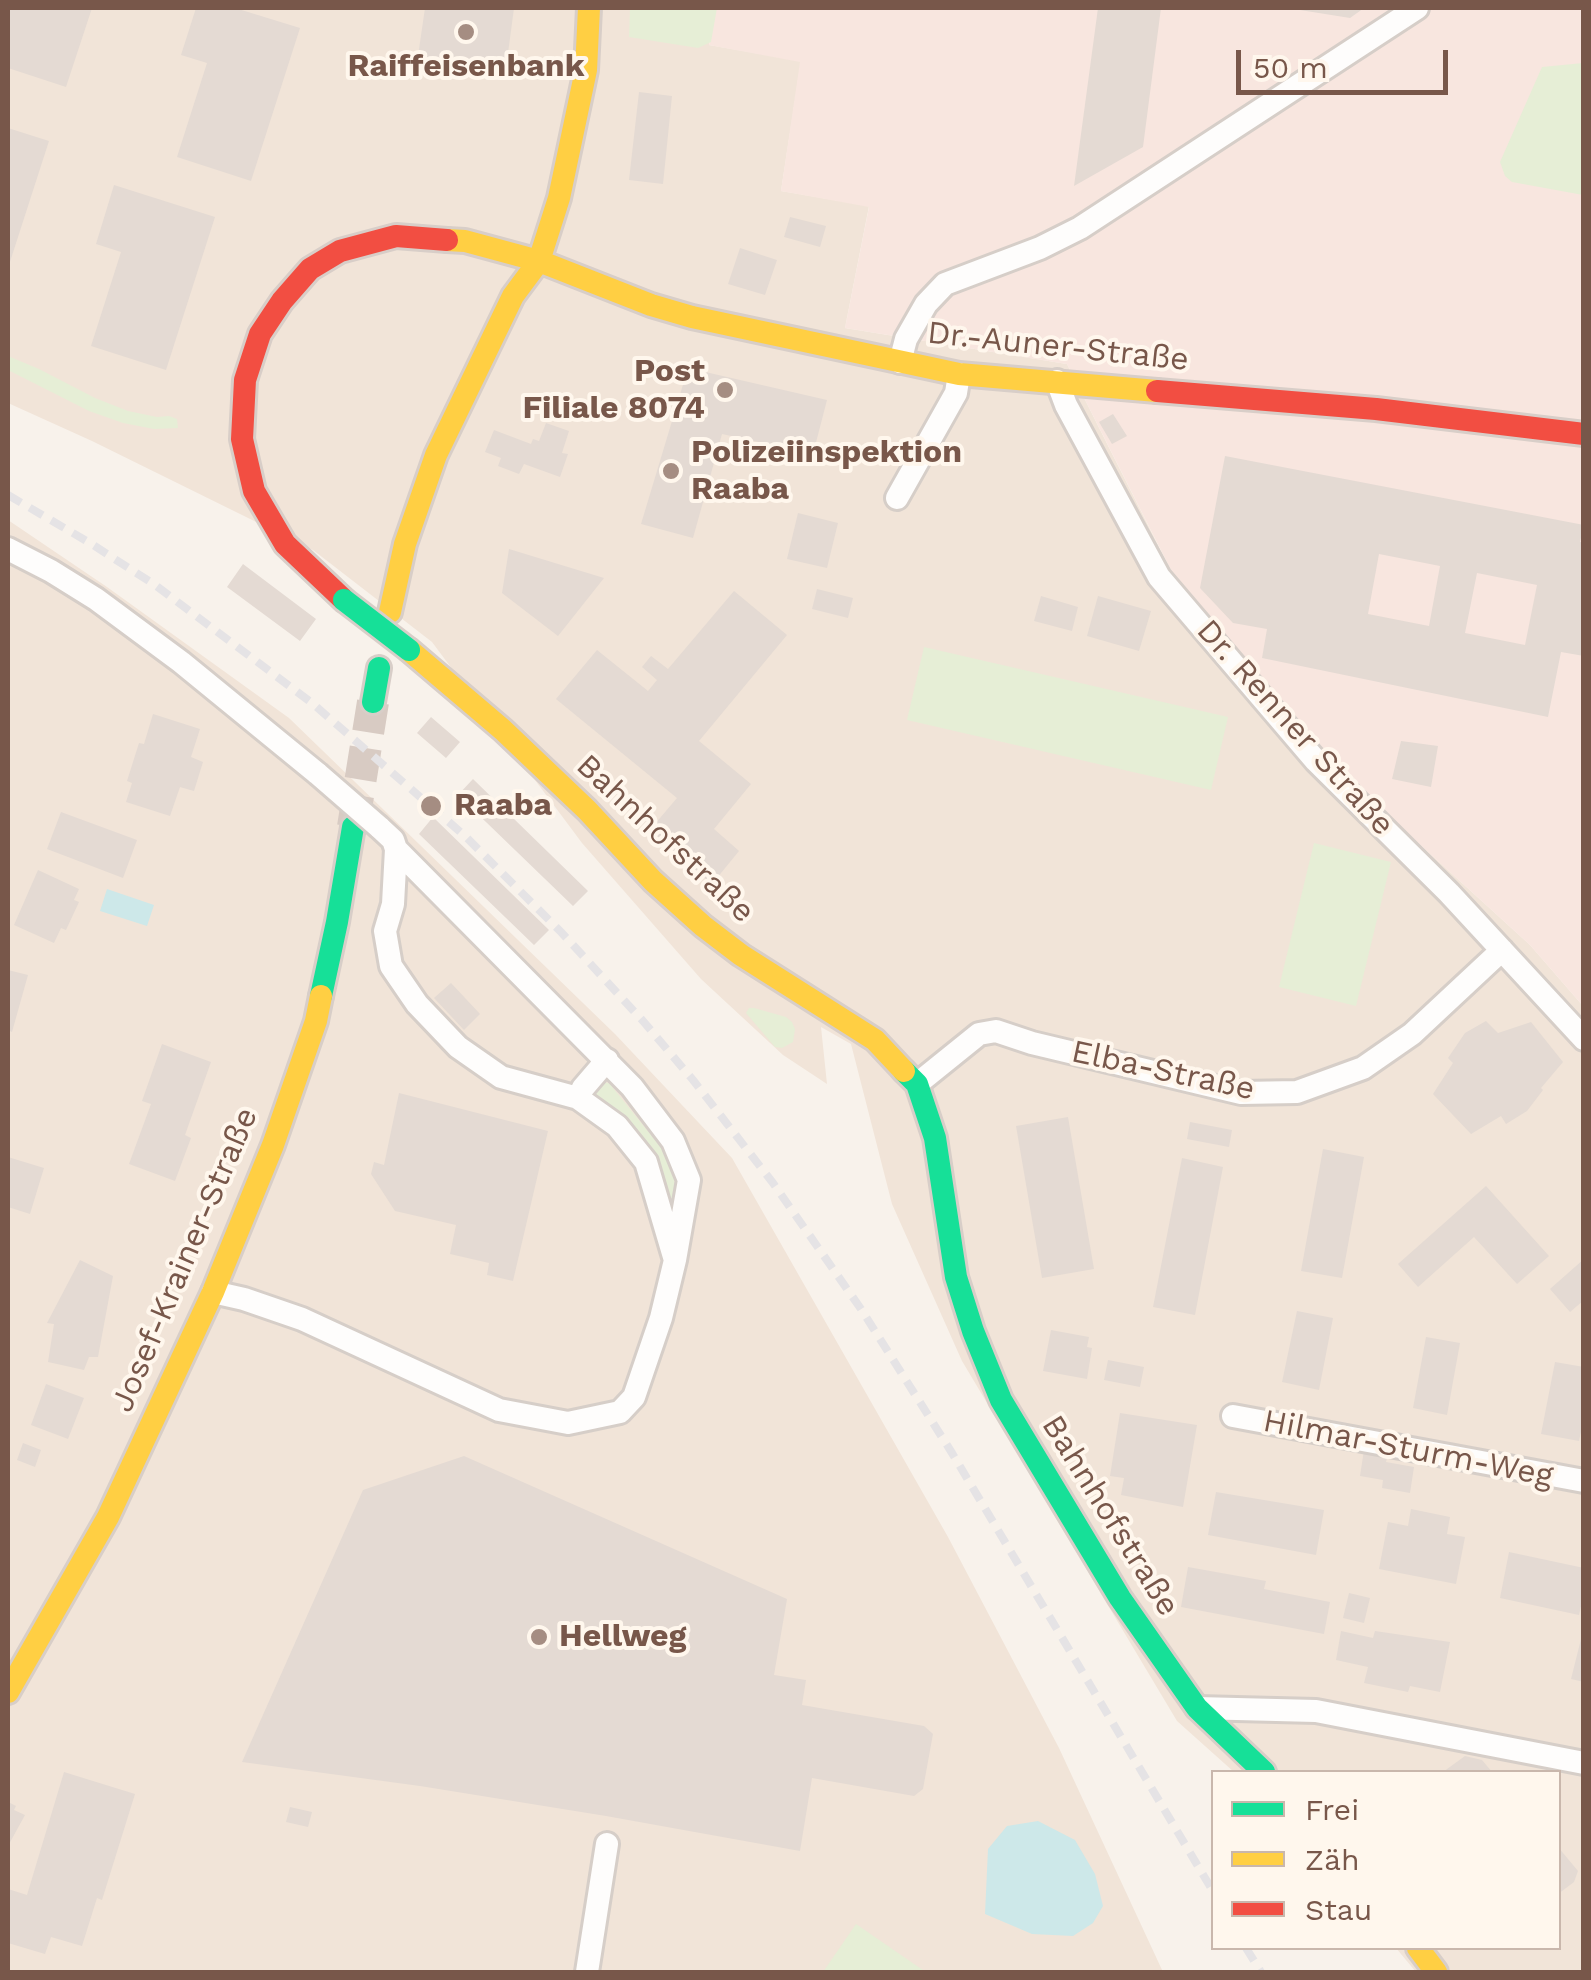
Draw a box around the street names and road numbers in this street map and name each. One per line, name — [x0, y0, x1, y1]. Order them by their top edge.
street label: Dr.-Auner-Straße — [925, 314, 1191, 380]
street label: Dr. Renner Straße — [1188, 612, 1402, 844]
street label: Bahnhofstraße — [568, 747, 762, 931]
street label: Elba-Straße — [1068, 1033, 1258, 1109]
street label: Josef-Krainer-Straße — [103, 1102, 267, 1418]
street label: Hilmar-Sturm-Weg — [1260, 1402, 1556, 1496]
street label: Bahnhofstraße — [1033, 1409, 1187, 1623]

